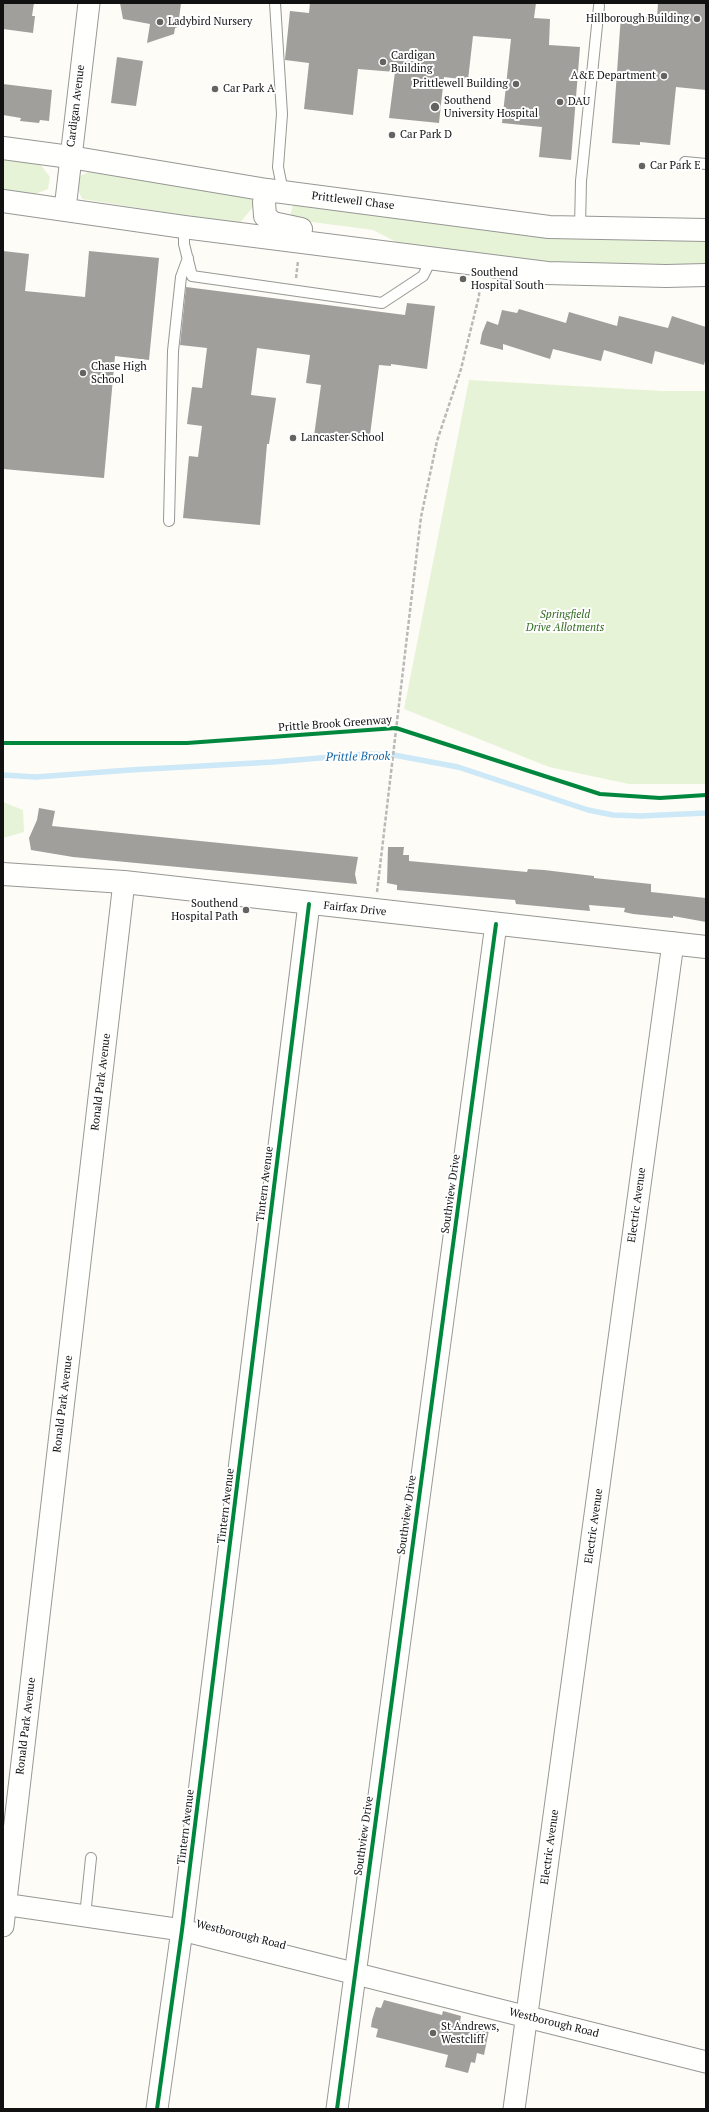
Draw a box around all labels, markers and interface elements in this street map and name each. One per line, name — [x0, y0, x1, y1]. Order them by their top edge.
place label: Hillborough Building — [586, 12, 689, 26]
marker: Hillborough Building — [692, 14, 702, 24]
place label: Ladybird Nursery — [168, 15, 252, 29]
marker: Ladybird Nursery — [155, 17, 165, 27]
place label: Cardigan Building — [391, 49, 435, 75]
marker: Cardigan Building — [378, 57, 388, 67]
street label: Cardigan Avenue — [64, 64, 88, 148]
place label: A&E Department — [571, 69, 656, 83]
marker: A&E Department — [659, 71, 669, 81]
place label: Prittlewell Building — [413, 77, 508, 91]
marker: Prittlewell Building — [511, 79, 521, 89]
place label: Car Park A — [223, 82, 275, 96]
marker: Car Park A — [210, 84, 220, 94]
place label: Southend University Hospital — [444, 94, 538, 120]
place label: DAU — [568, 95, 590, 109]
marker: DAU — [555, 97, 565, 107]
marker: Southend University Hospital — [429, 101, 441, 113]
place label: Car Park D — [400, 128, 452, 142]
marker: Car Park D — [387, 130, 397, 140]
place label: Car Park E — [650, 159, 701, 173]
marker: Car Park E — [637, 161, 647, 171]
street label: Prittlewell Chase — [311, 189, 395, 213]
place label: Southend Hospital South — [471, 266, 544, 292]
marker: Southend Hospital South — [458, 274, 468, 284]
place label: Chase High School — [91, 360, 147, 386]
marker: Chase High School — [78, 368, 88, 378]
place label: Lancaster School — [301, 431, 384, 445]
marker: Lancaster School — [288, 433, 298, 443]
park label: Springfield Drive Allotments — [526, 608, 604, 634]
street label: Prittle Brook Greenway — [278, 713, 392, 735]
water label: Prittle Brook — [326, 749, 390, 765]
place label: Southend Hospital Path — [171, 897, 238, 923]
street label: Fairfax Drive — [323, 899, 387, 919]
marker: Southend Hospital Path — [241, 905, 251, 915]
street label: Ronald Park Avenue — [88, 1033, 114, 1131]
street label: Tintern Avenue — [254, 1146, 276, 1222]
street label: Southview Drive — [439, 1153, 463, 1235]
street label: Electric Avenue — [625, 1167, 649, 1243]
street label: Ronald Park Avenue — [50, 1355, 76, 1453]
street label: Tintern Avenue — [215, 1468, 237, 1544]
street label: Southview Drive — [395, 1474, 419, 1556]
street label: Electric Avenue — [582, 1488, 606, 1564]
street label: Ronald Park Avenue — [13, 1677, 39, 1775]
street label: Tintern Avenue — [175, 1789, 197, 1865]
street label: Southview Drive — [352, 1795, 376, 1877]
street label: Electric Avenue — [538, 1809, 562, 1885]
street label: Westborough Road — [195, 1917, 287, 1953]
street label: Westborough Road — [508, 2005, 600, 2041]
place label: St Andrews, Westcliff — [441, 2020, 499, 2046]
marker: St Andrews, Westcliff — [428, 2028, 438, 2038]

